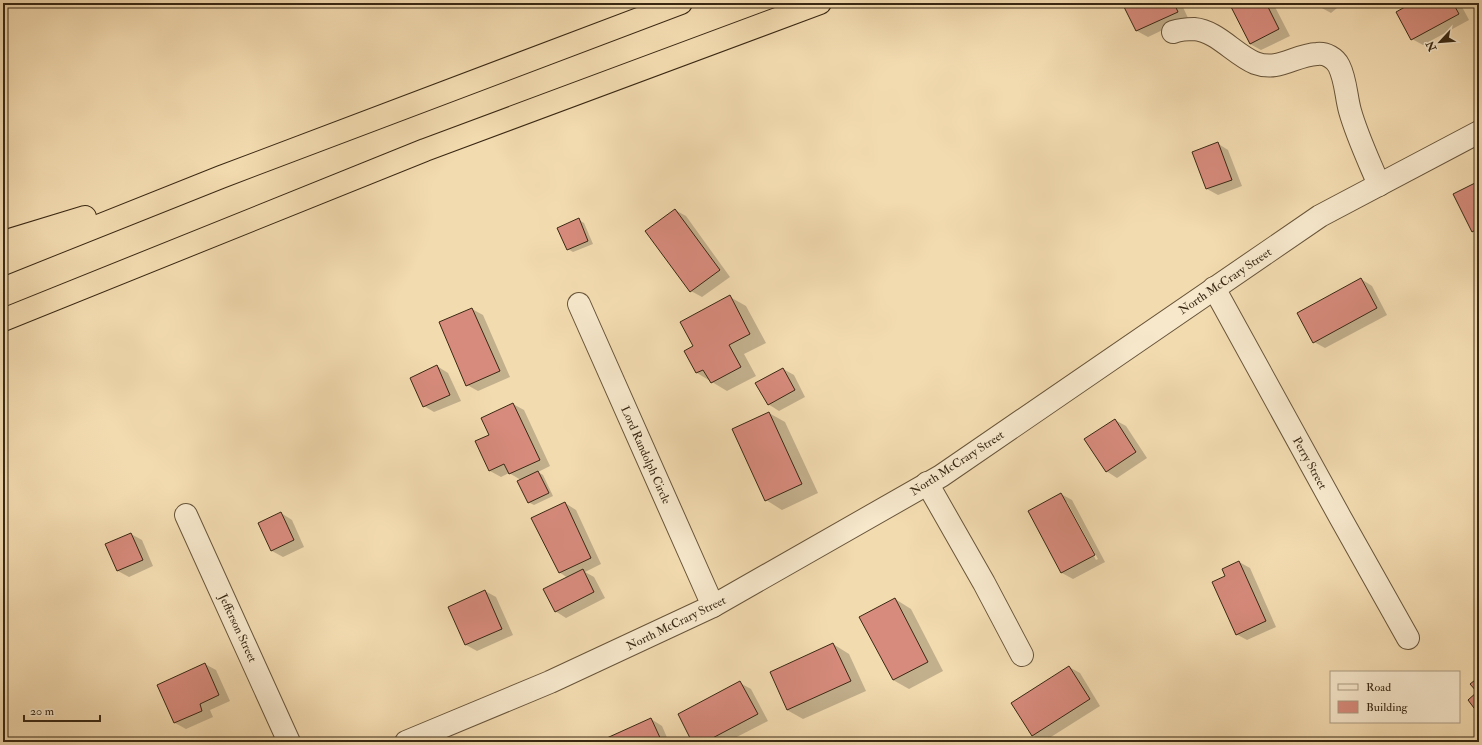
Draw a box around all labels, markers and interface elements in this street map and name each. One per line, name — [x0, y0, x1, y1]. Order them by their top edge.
north arrow — [1420, 22, 1460, 62]
text: N — [1423, 38, 1440, 54]
street label: North McCrary Street — [1176, 245, 1275, 318]
street label: Lord Randolph Circle — [617, 404, 674, 507]
street label: North McCrary Street — [908, 427, 1007, 499]
street label: Perry Street — [1289, 435, 1330, 492]
street label: Jefferson Street — [215, 591, 260, 665]
street label: North McCrary Street — [624, 593, 729, 654]
legend — [1330, 671, 1460, 723]
text: Road — [1366, 680, 1391, 695]
scale bar — [24, 697, 100, 723]
text: Building — [1366, 700, 1409, 715]
text: 20 m — [30, 704, 55, 719]

